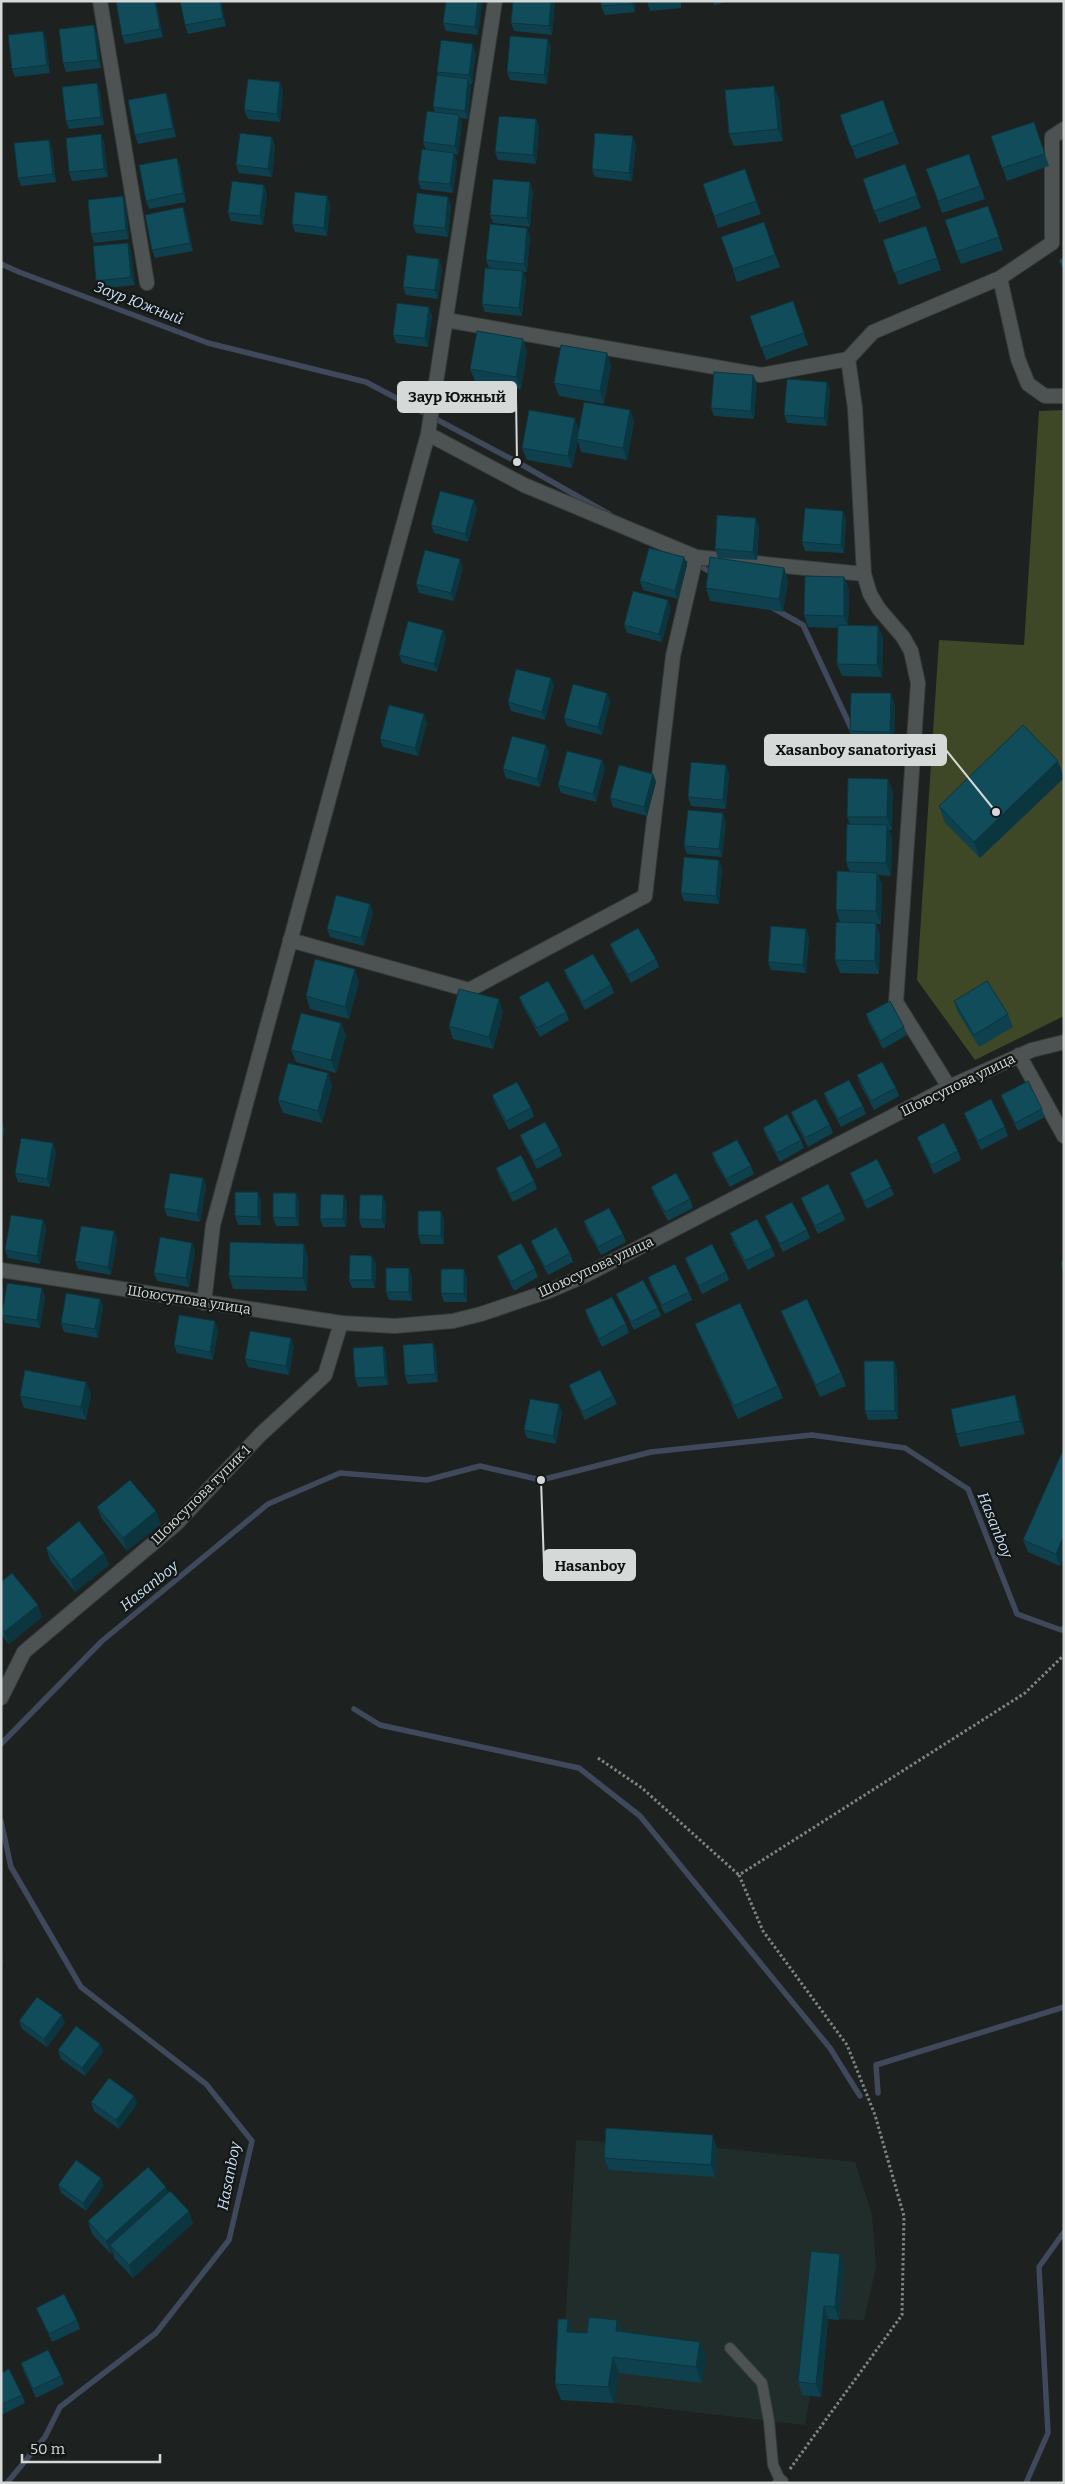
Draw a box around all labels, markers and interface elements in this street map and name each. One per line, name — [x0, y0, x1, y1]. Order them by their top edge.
water label: Заур Южный — [92, 278, 186, 328]
callout: Заур Южный — [398, 382, 516, 412]
text: Заур Южный — [408, 388, 506, 406]
callout: Xasanboy sanatoriyasi — [765, 735, 946, 765]
text: Xasanboy sanatoriyasi — [776, 741, 937, 759]
street label: Шоюсупова улица — [898, 1050, 1018, 1120]
street label: Шоюсупова улица — [536, 1233, 656, 1301]
street label: Шоюсупова улица — [126, 1282, 252, 1318]
street label: Шоюсупова тупик 1 — [148, 1442, 254, 1548]
water label: Hasanboy — [974, 1489, 1017, 1562]
callout: Hasanboy — [544, 1550, 635, 1580]
water label: Hasanboy — [116, 1556, 183, 1615]
text: Hasanboy — [554, 1557, 626, 1575]
water label: Hasanboy — [214, 2139, 245, 2212]
scale bar — [22, 2432, 160, 2464]
text: 50 m — [30, 2440, 66, 2458]

